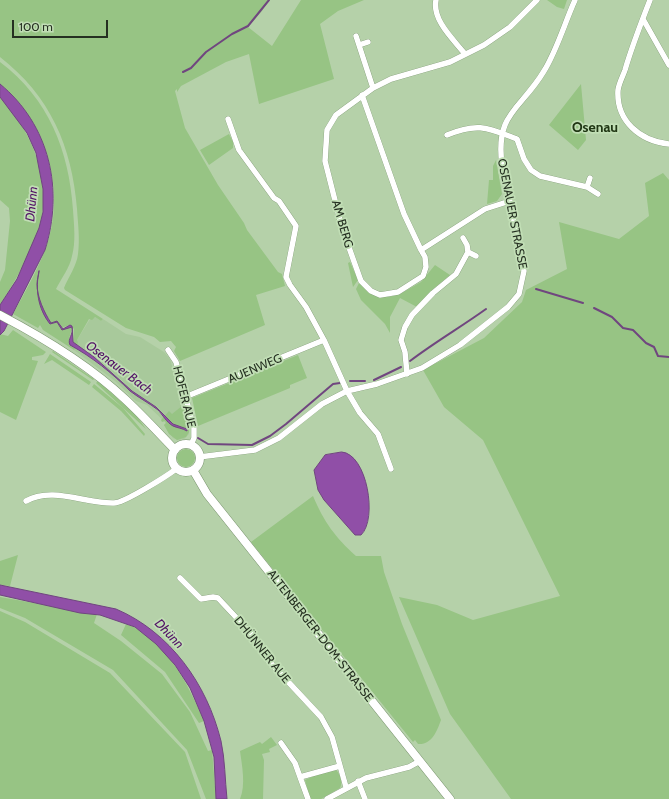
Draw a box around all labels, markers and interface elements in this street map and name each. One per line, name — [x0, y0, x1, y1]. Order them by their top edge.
scale bar — [14, 12, 110, 38]
text: 100 m — [19, 19, 53, 34]
district label: Osenau — [572, 120, 618, 136]
street label: OSENAUER STRASSE — [494, 157, 530, 271]
water label: Dhünn — [23, 186, 41, 222]
street label: AM BERG — [328, 198, 356, 250]
water label: Osenauer Bach — [83, 338, 155, 398]
street label: AUENWEG — [226, 351, 284, 387]
street label: HOFER AUE — [169, 365, 199, 429]
street label: ALTENBERGER-DOM-STRASSE — [264, 567, 376, 705]
street label: DHÜNNER AUE — [231, 614, 293, 686]
water label: Dhünn — [151, 616, 187, 652]

